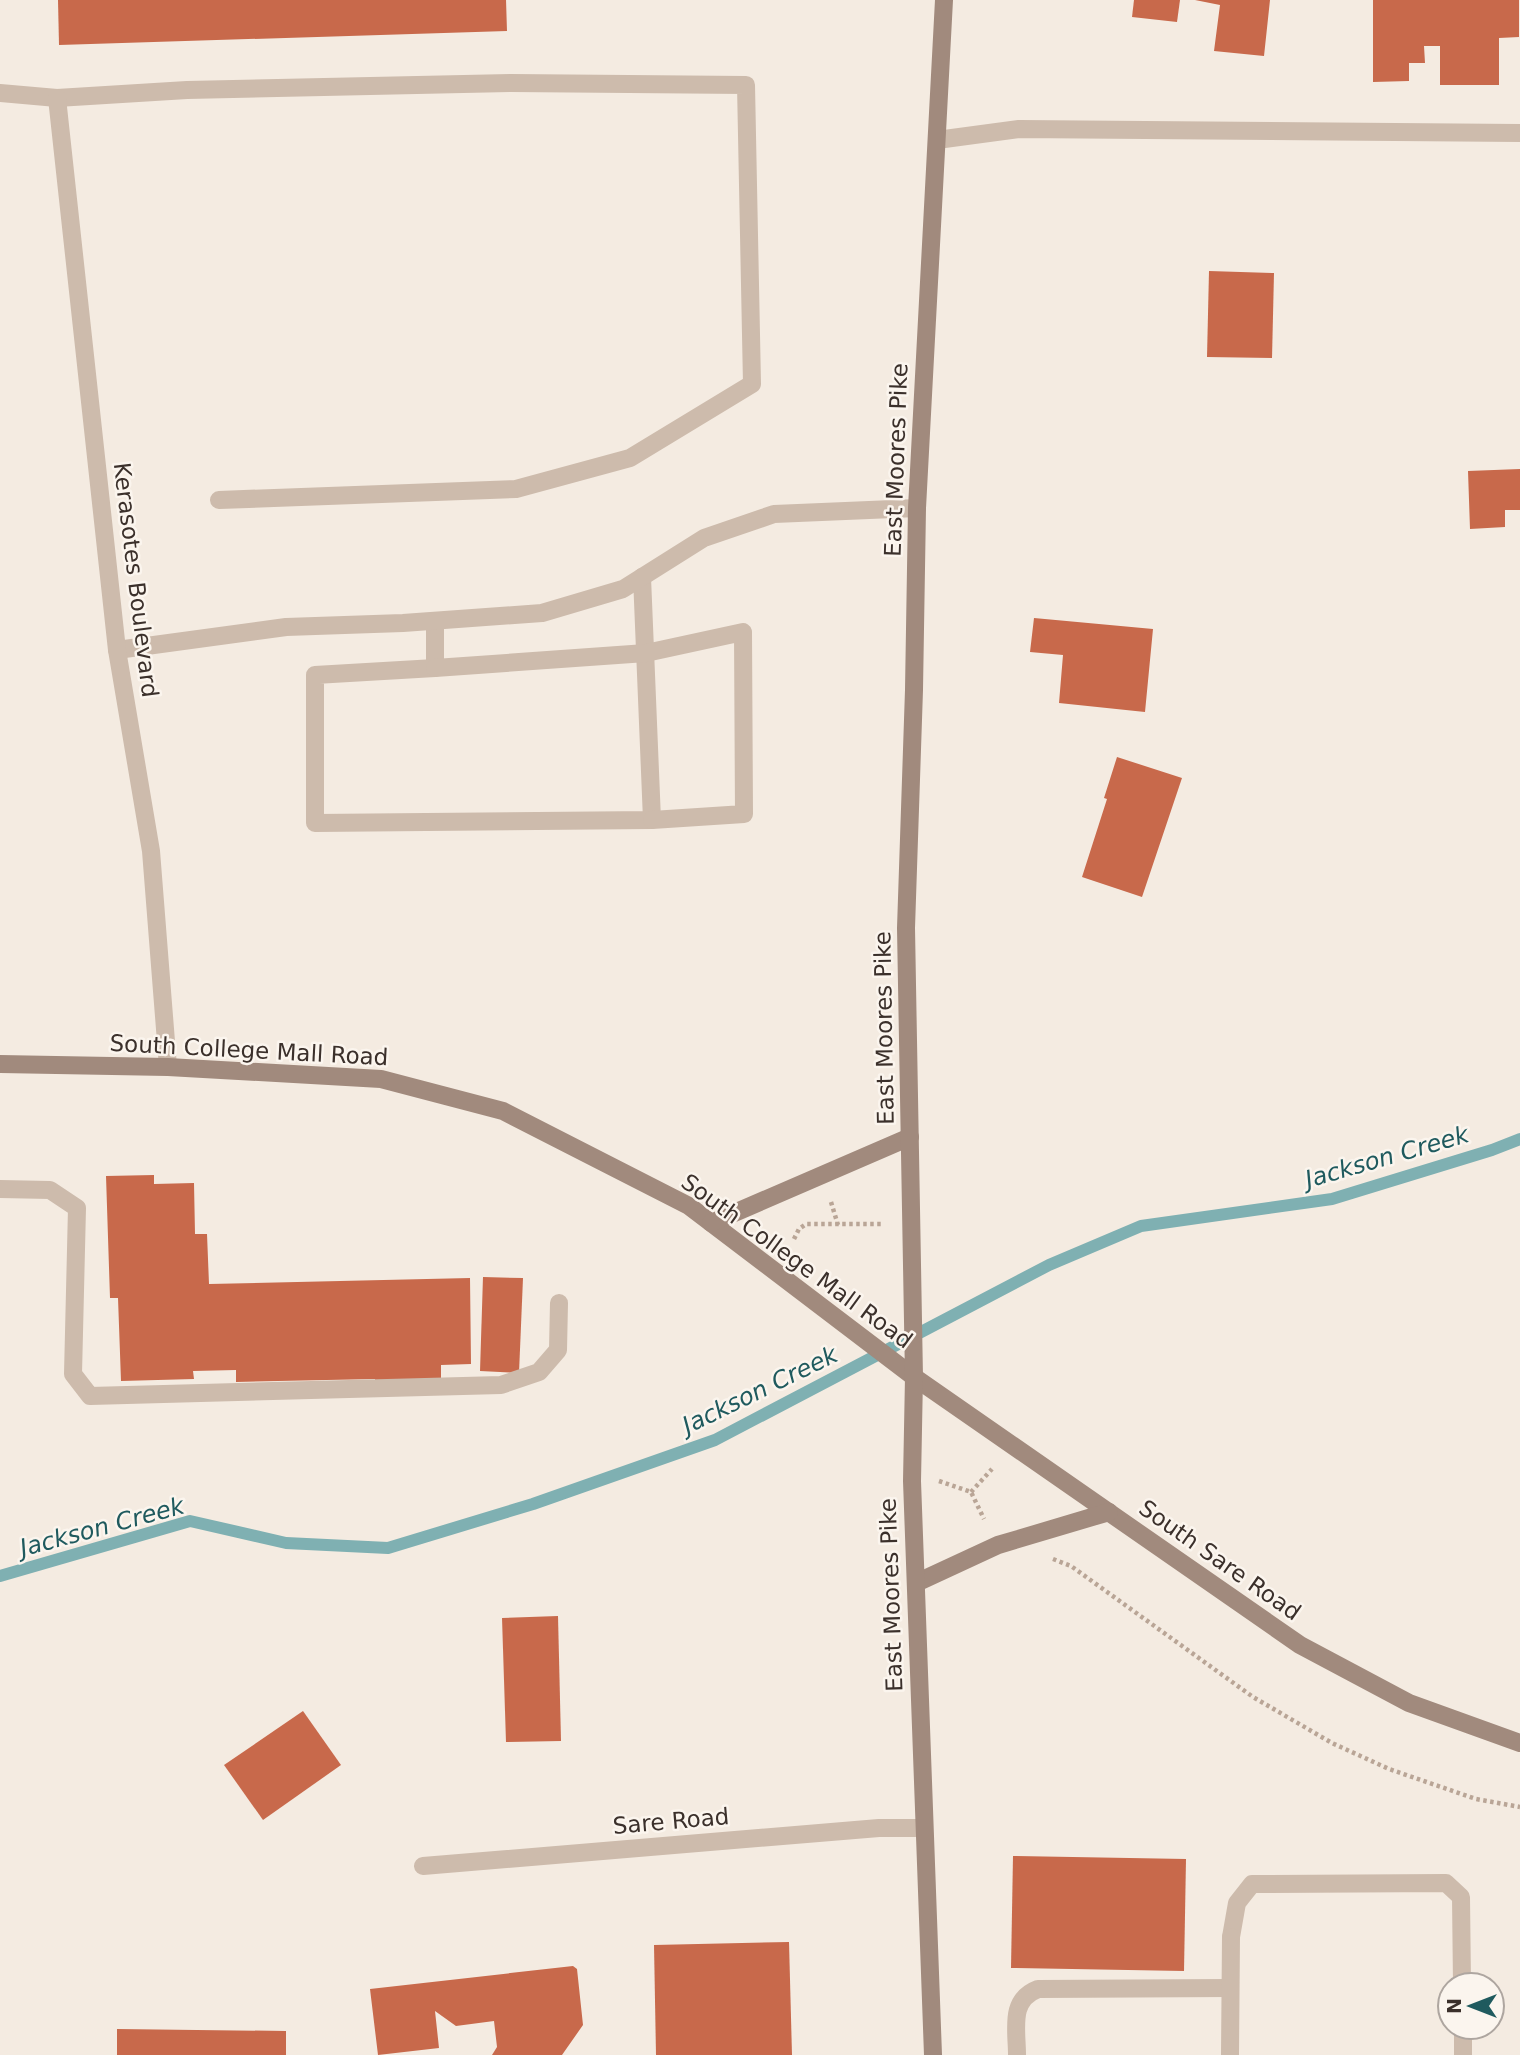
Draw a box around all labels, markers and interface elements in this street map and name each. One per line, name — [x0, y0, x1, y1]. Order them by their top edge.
street label: East Moores Pike — [880, 363, 912, 557]
street label: Kerasotes Boulevard — [109, 461, 163, 699]
street label: East Moores Pike — [869, 931, 899, 1125]
street label: South College Mall Road — [109, 1030, 389, 1070]
water label: Jackson Creek — [1298, 1120, 1473, 1195]
street label: South College Mall Road — [676, 1168, 918, 1354]
water label: Jackson Creek — [674, 1340, 843, 1441]
water label: Jackson Creek — [13, 1491, 188, 1563]
street label: South Sare Road — [1134, 1495, 1306, 1625]
street label: East Moores Pike — [875, 1498, 907, 1692]
street label: Sare Road — [612, 1803, 730, 1839]
north arrow — [1436, 1971, 1506, 2041]
text: N — [1443, 1998, 1465, 2014]

